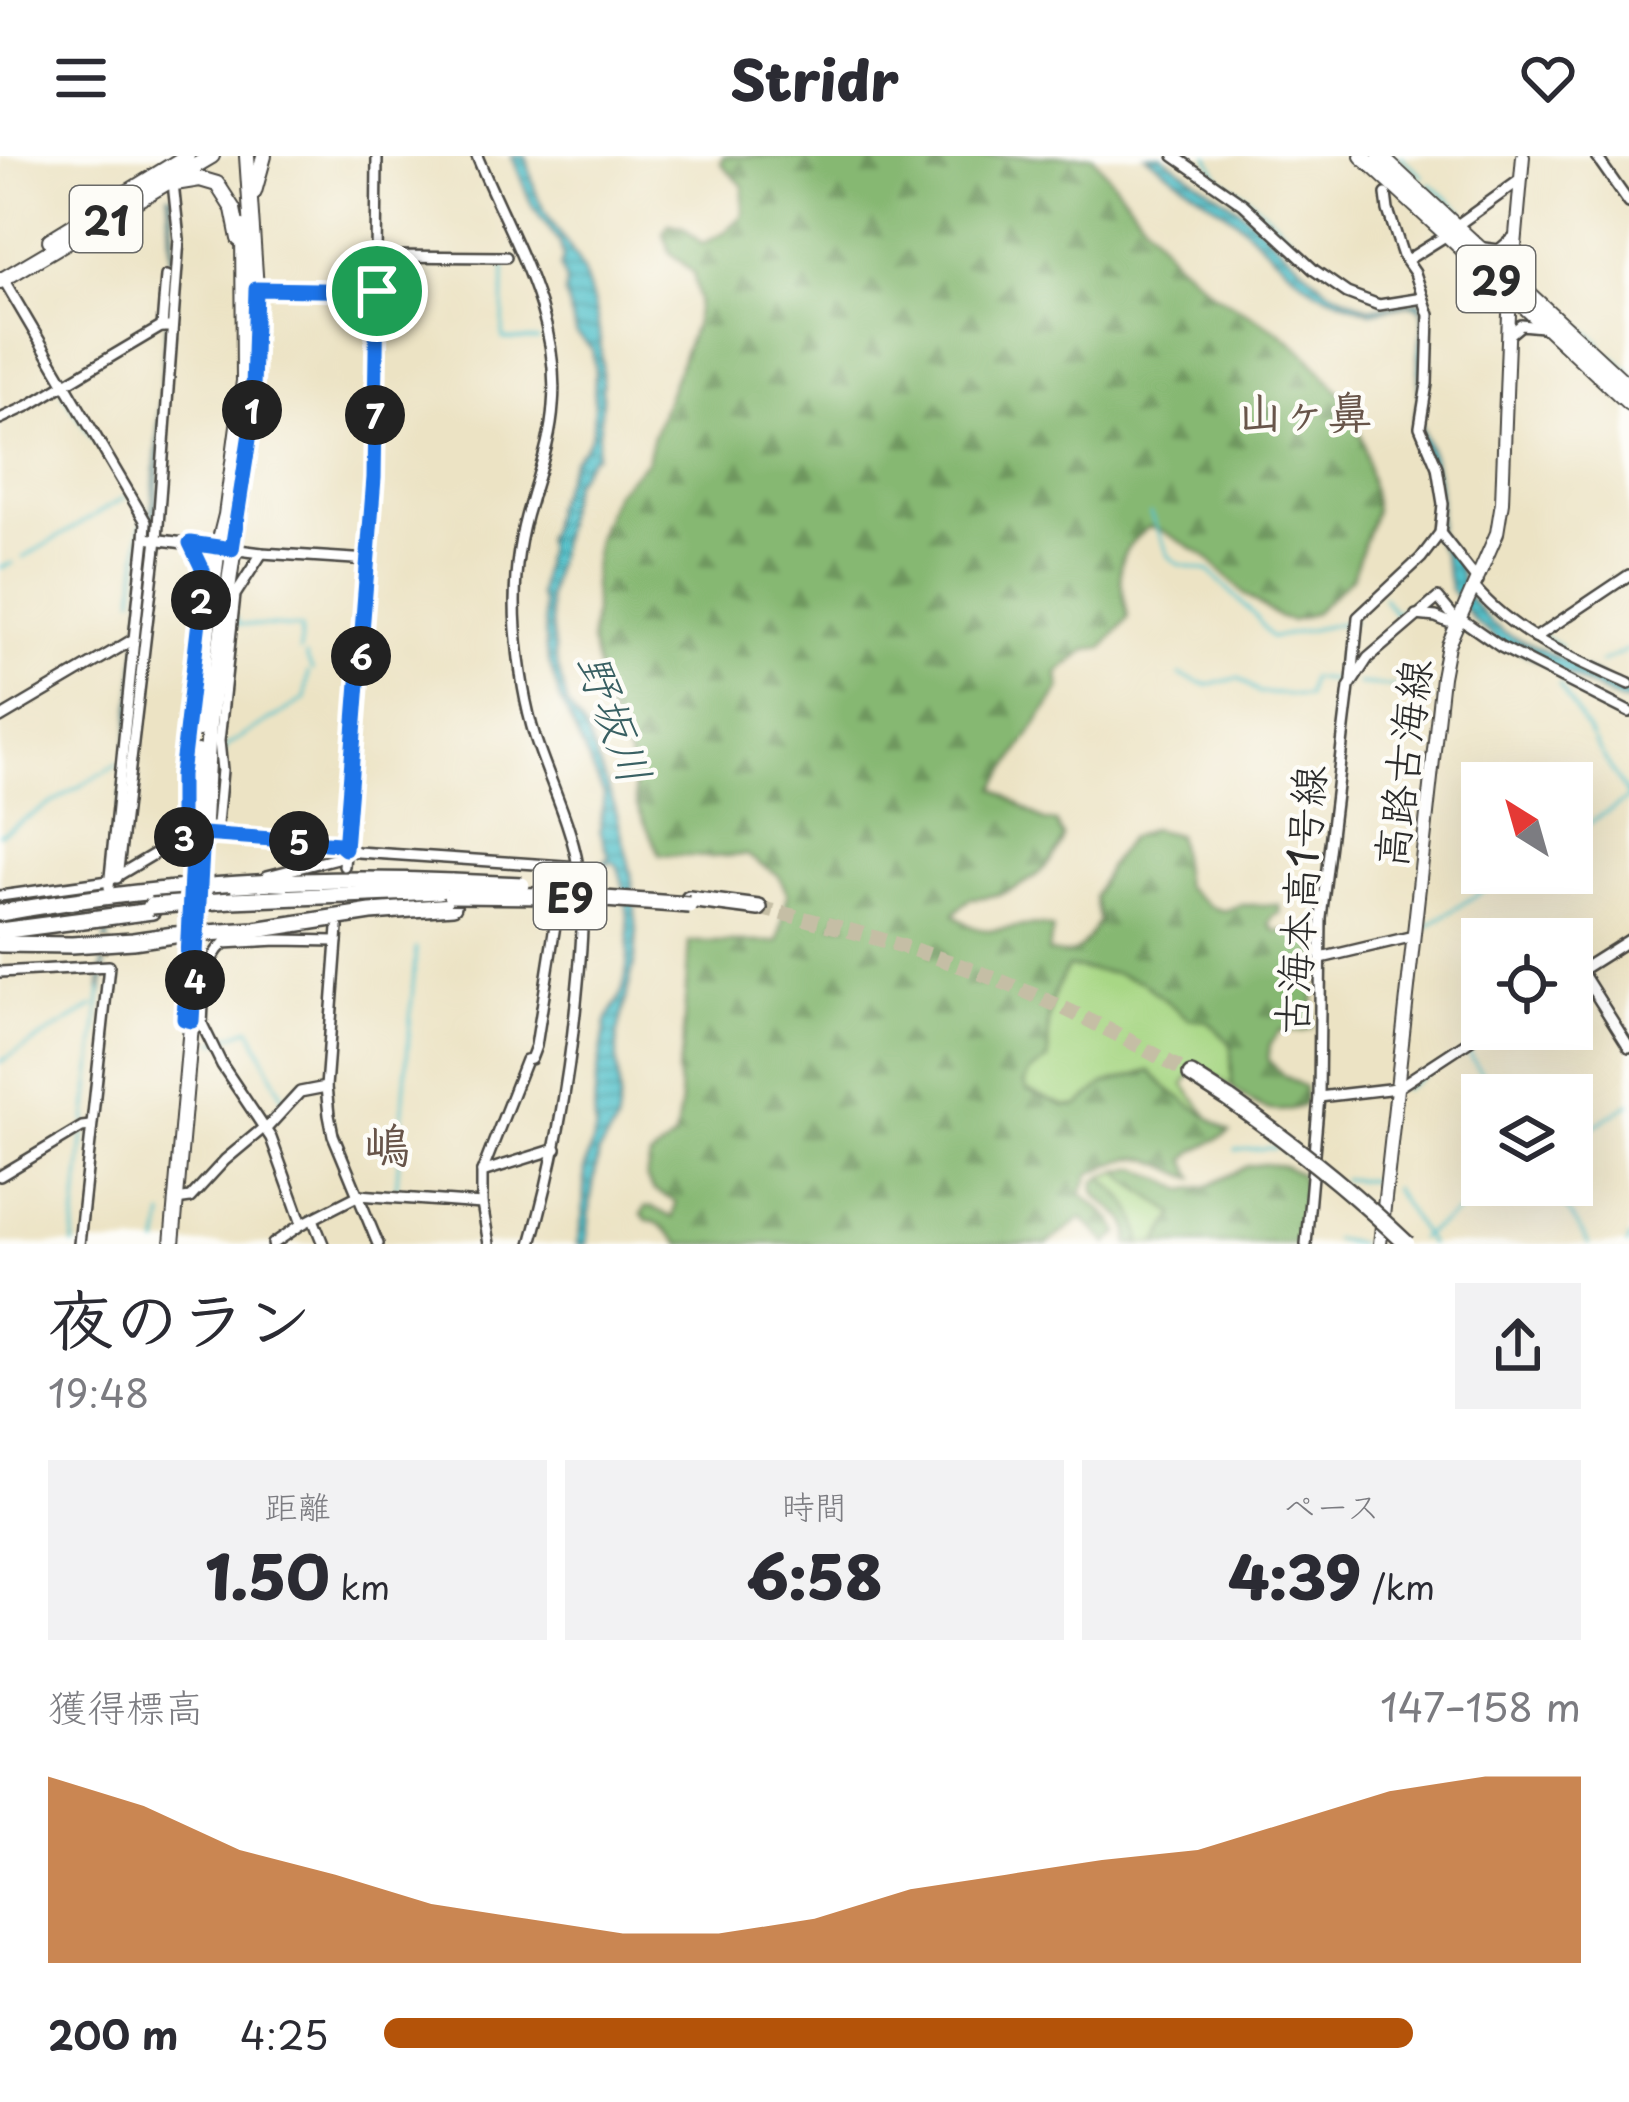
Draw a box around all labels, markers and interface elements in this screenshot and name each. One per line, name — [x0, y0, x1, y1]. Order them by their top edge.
text: Stridr — [730, 38, 899, 119]
icon: menu — [48, 45, 114, 111]
icon: heart — [1515, 45, 1581, 111]
road number: 21 — [70, 186, 142, 252]
pin — [326, 240, 428, 342]
road number: 29 — [1457, 246, 1535, 312]
icon: arrive — [344, 258, 410, 324]
district label: 山ヶ鼻 — [1237, 376, 1373, 444]
pin: 1 — [222, 380, 282, 440]
text: 1 — [244, 385, 260, 435]
pin: 7 — [345, 385, 405, 445]
text: 7 — [366, 390, 384, 440]
pin: 2 — [171, 570, 231, 630]
text: 2 — [189, 575, 213, 625]
pin: 6 — [331, 626, 391, 686]
text: 6 — [349, 631, 373, 681]
water label: 野坂川 — [562, 642, 672, 792]
street label: 高路古海線 — [1357, 655, 1445, 871]
north arrow — [1461, 762, 1593, 894]
map controls — [1461, 762, 1593, 1206]
street label: 古海本高1号線 — [1257, 763, 1339, 1037]
pin: 3 — [154, 807, 214, 867]
pin: 5 — [269, 811, 329, 871]
text: 3 — [173, 812, 195, 862]
text: 5 — [288, 816, 310, 866]
road number: E9 — [534, 863, 606, 929]
button: locate — [1461, 918, 1593, 1050]
pin: 4 — [165, 950, 225, 1010]
text: 4 — [184, 955, 206, 1005]
button: layers — [1461, 1074, 1593, 1206]
district label: 嶋 — [363, 1107, 411, 1179]
text: 夜のラン — [48, 1267, 312, 1366]
button: share — [1455, 1283, 1581, 1409]
text: 19:48 — [48, 1362, 149, 1421]
text: 距離 — [265, 1480, 331, 1530]
text: 時間 — [782, 1480, 848, 1530]
text: ペース — [1283, 1480, 1380, 1530]
text: 1.50 — [205, 1530, 330, 1620]
text: 6:58 — [747, 1530, 882, 1620]
text: 4:39 — [1228, 1530, 1361, 1620]
text: km — [330, 1561, 390, 1611]
text: /km — [1361, 1561, 1435, 1611]
text: 獲得標高 — [48, 1676, 204, 1735]
text: 147–158 m — [1380, 1676, 1581, 1735]
text: 200 m — [48, 2004, 178, 2063]
text: 4:25 — [240, 2004, 329, 2063]

